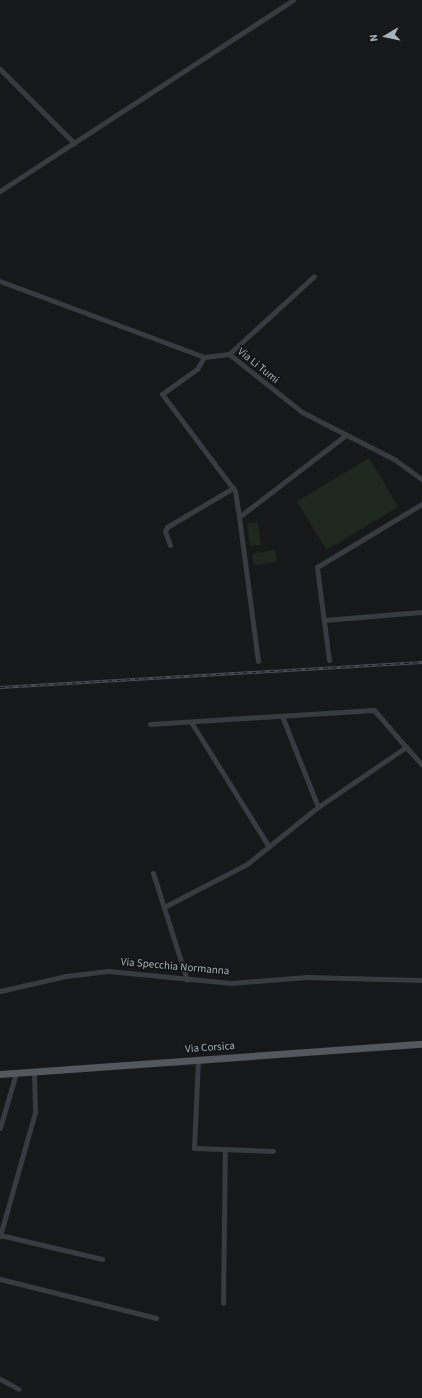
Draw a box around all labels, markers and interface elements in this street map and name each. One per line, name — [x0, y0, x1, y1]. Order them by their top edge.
north arrow — [366, 16, 406, 56]
text: N — [366, 33, 382, 43]
street label: Via Li Tumi — [235, 345, 281, 387]
street label: Via Specchia Normanna — [120, 956, 230, 978]
street label: Via Corsica — [185, 1040, 235, 1056]

